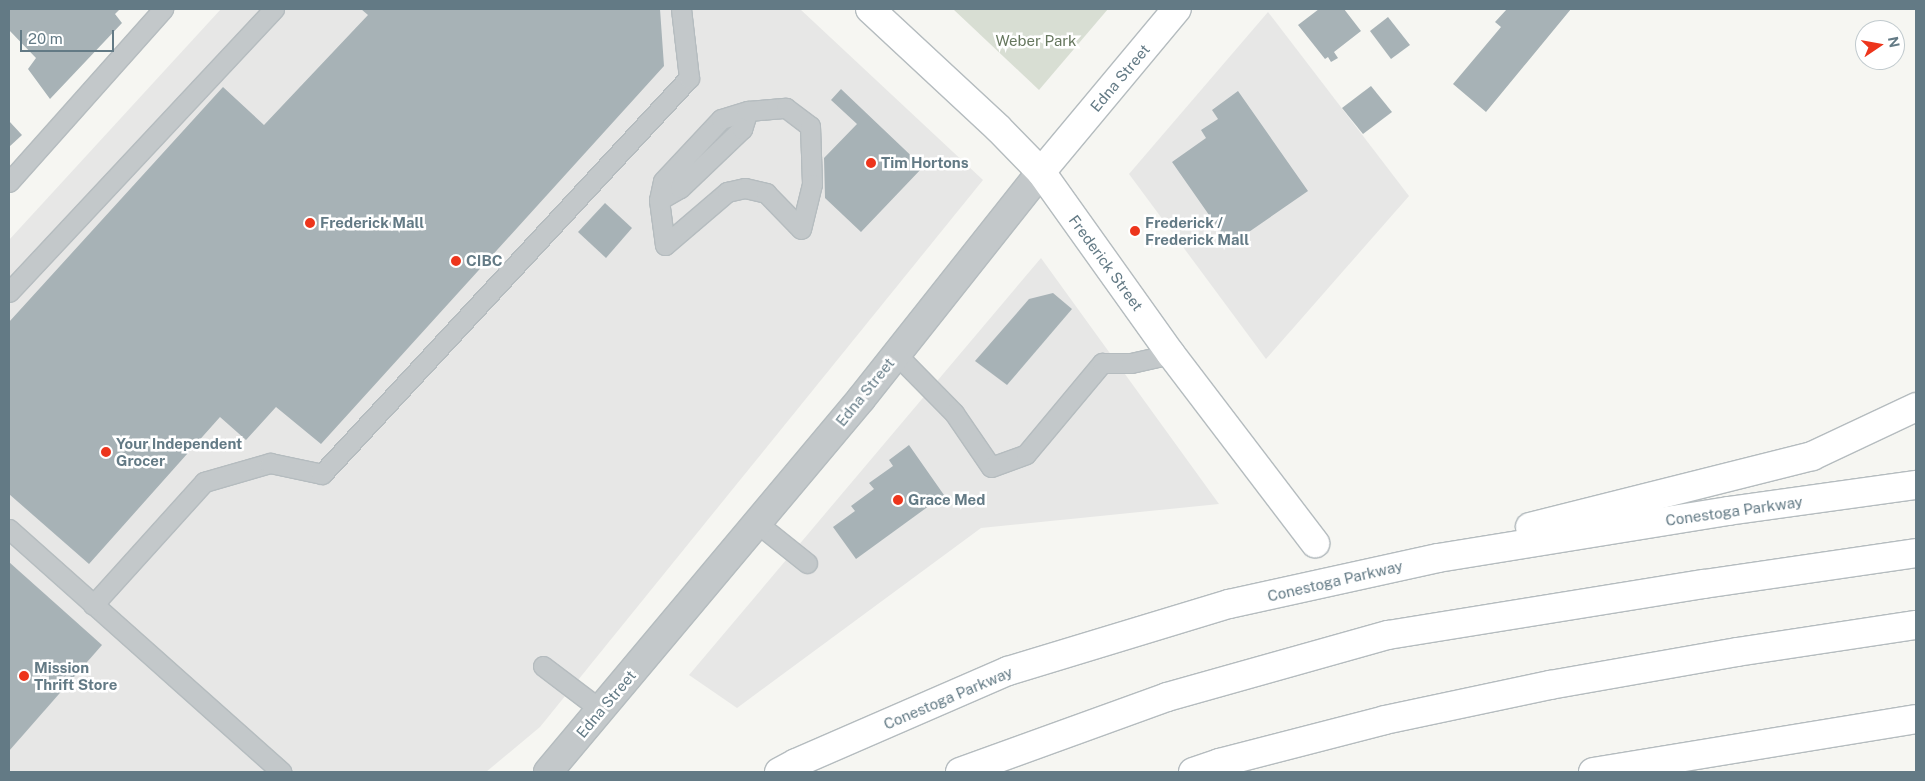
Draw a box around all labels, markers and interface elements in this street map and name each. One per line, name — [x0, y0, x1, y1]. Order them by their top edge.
scale bar — [22, 20, 116, 52]
north arrow — [1855, 20, 1905, 70]
text: 20 m — [28, 30, 63, 47]
park label: Weber Park — [995, 32, 1077, 50]
text: N — [1885, 35, 1903, 49]
street label: Edna Street — [1087, 41, 1153, 115]
place label: Tim Hortons — [881, 154, 969, 172]
marker: Tim Hortons — [865, 157, 877, 169]
street label: Frederick Street — [1065, 212, 1147, 314]
place label: Frederick / Frederick Mall — [1145, 213, 1249, 248]
place label: Frederick Mall — [320, 214, 424, 232]
marker: Frederick Mall — [304, 217, 316, 229]
marker: Frederick / Frederick Mall — [1129, 225, 1141, 237]
place label: CIBC — [466, 252, 502, 270]
marker: CIBC — [450, 255, 462, 267]
street label: Edna Street — [832, 354, 898, 430]
place label: Your Independent Grocer — [116, 434, 242, 469]
marker: Your Independent Grocer — [100, 446, 112, 458]
place label: Grace Med — [908, 491, 985, 509]
street label: Conestoga Parkway — [1664, 492, 1804, 530]
marker: Grace Med — [892, 494, 904, 506]
street label: Conestoga Parkway — [1266, 557, 1404, 605]
place label: Mission Thrift Store — [34, 658, 117, 693]
street label: Conestoga Parkway — [881, 663, 1015, 733]
street label: Edna Street — [573, 667, 639, 741]
marker: Mission Thrift Store — [18, 670, 30, 682]

